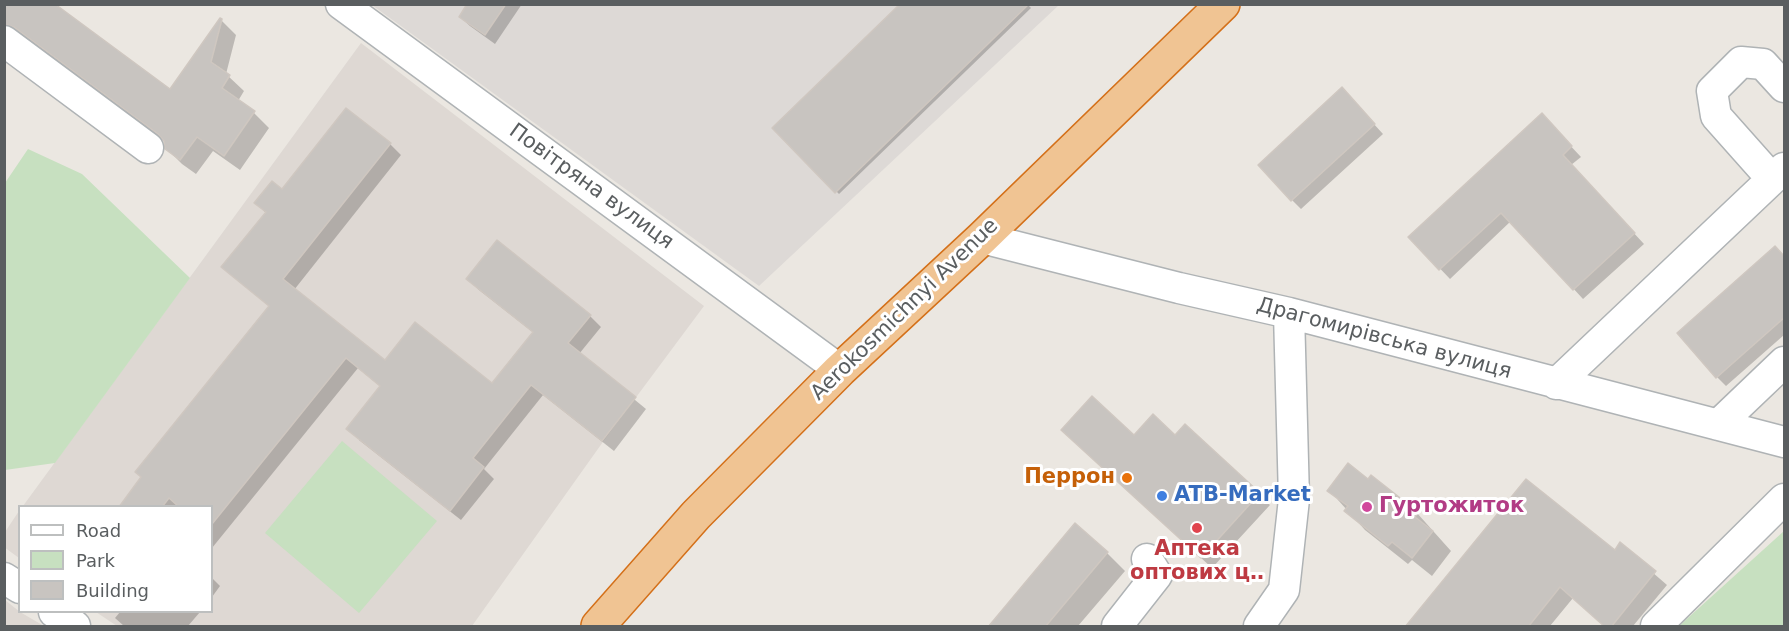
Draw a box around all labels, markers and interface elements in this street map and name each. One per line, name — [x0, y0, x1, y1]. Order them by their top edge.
street label: Повітряна вулиця — [504, 119, 678, 255]
street label: Aerokosmichnyi Avenue — [806, 214, 1004, 406]
street label: Драгомирівська вулиця — [1254, 293, 1514, 385]
place label: Перрон — [1024, 465, 1115, 491]
marker: Перрон — [1120, 471, 1134, 485]
place label: ATB-Market — [1174, 483, 1311, 509]
marker: ATB-Market — [1155, 489, 1169, 503]
place label: Гуртожиток — [1379, 494, 1524, 520]
marker: Гуртожиток — [1360, 500, 1374, 514]
legend — [18, 505, 213, 613]
text: Road — [76, 520, 121, 541]
marker: Аптека оптових ц‥ — [1190, 521, 1204, 535]
place label: Аптека оптових ц‥ — [1130, 537, 1264, 587]
text: Park — [76, 550, 115, 571]
text: Building — [76, 580, 149, 601]

